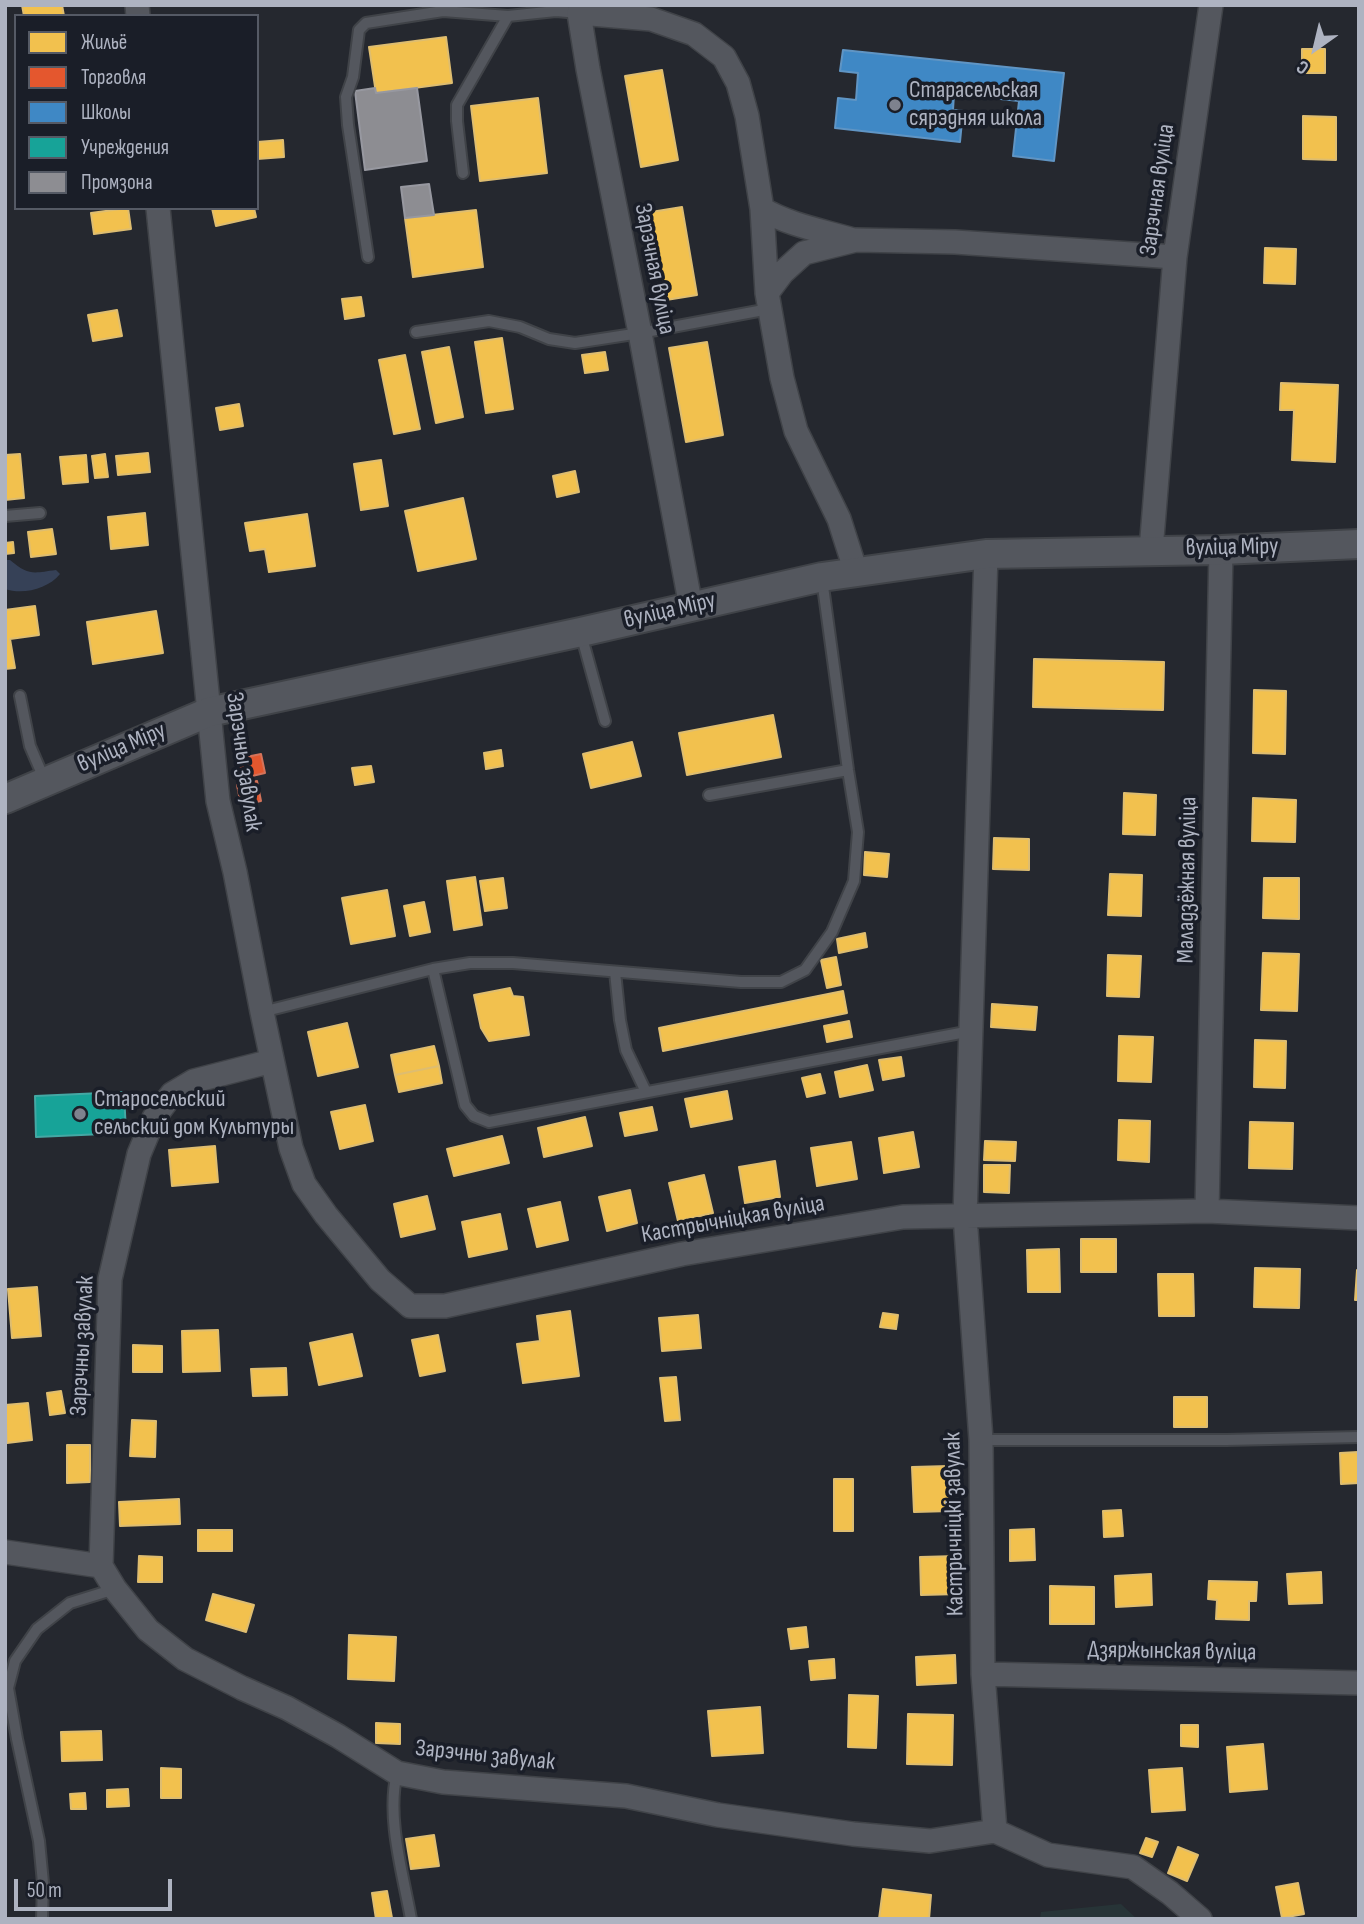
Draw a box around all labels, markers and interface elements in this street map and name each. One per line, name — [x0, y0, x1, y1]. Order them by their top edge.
legend — [14, 14, 259, 210]
north arrow — [1280, 14, 1350, 84]
text: Жильё — [81, 30, 127, 55]
text: С — [1293, 55, 1313, 79]
text: Торговля — [81, 65, 146, 90]
place label: Старасельская сярэдняя школа — [909, 77, 1042, 133]
marker: Старасельская сярэдняя школа — [887, 97, 903, 113]
text: Школы — [81, 100, 131, 125]
street label: Зарэчная вуліца — [1135, 122, 1181, 258]
text: Учреждения — [81, 135, 169, 160]
text: Промзона — [81, 170, 152, 195]
street label: Зарэчная вуліца — [627, 201, 681, 337]
street label: вуліца Міру — [1185, 533, 1279, 563]
street label: вуліца Міру — [621, 587, 719, 635]
street label: Зарэчны завулак — [219, 690, 267, 834]
street label: вуліца Міру — [74, 717, 170, 779]
street label: Маладзёжная вуліца — [1172, 796, 1204, 964]
place label: Старосельский сельский дом Культуры — [94, 1086, 294, 1142]
marker: Старосельский сельский дом Культуры — [72, 1106, 88, 1122]
street label: Кастрычніцкая вуліца — [639, 1190, 827, 1250]
street label: Зарэчны завулак — [65, 1275, 101, 1417]
street label: Кастрычніцкі завулак — [939, 1432, 971, 1616]
street label: Дзяржынская вуліца — [1087, 1636, 1257, 1668]
street label: Зарэчны завулак — [414, 1734, 556, 1778]
scale bar — [18, 1864, 175, 1908]
text: 50 m — [27, 1878, 62, 1903]

